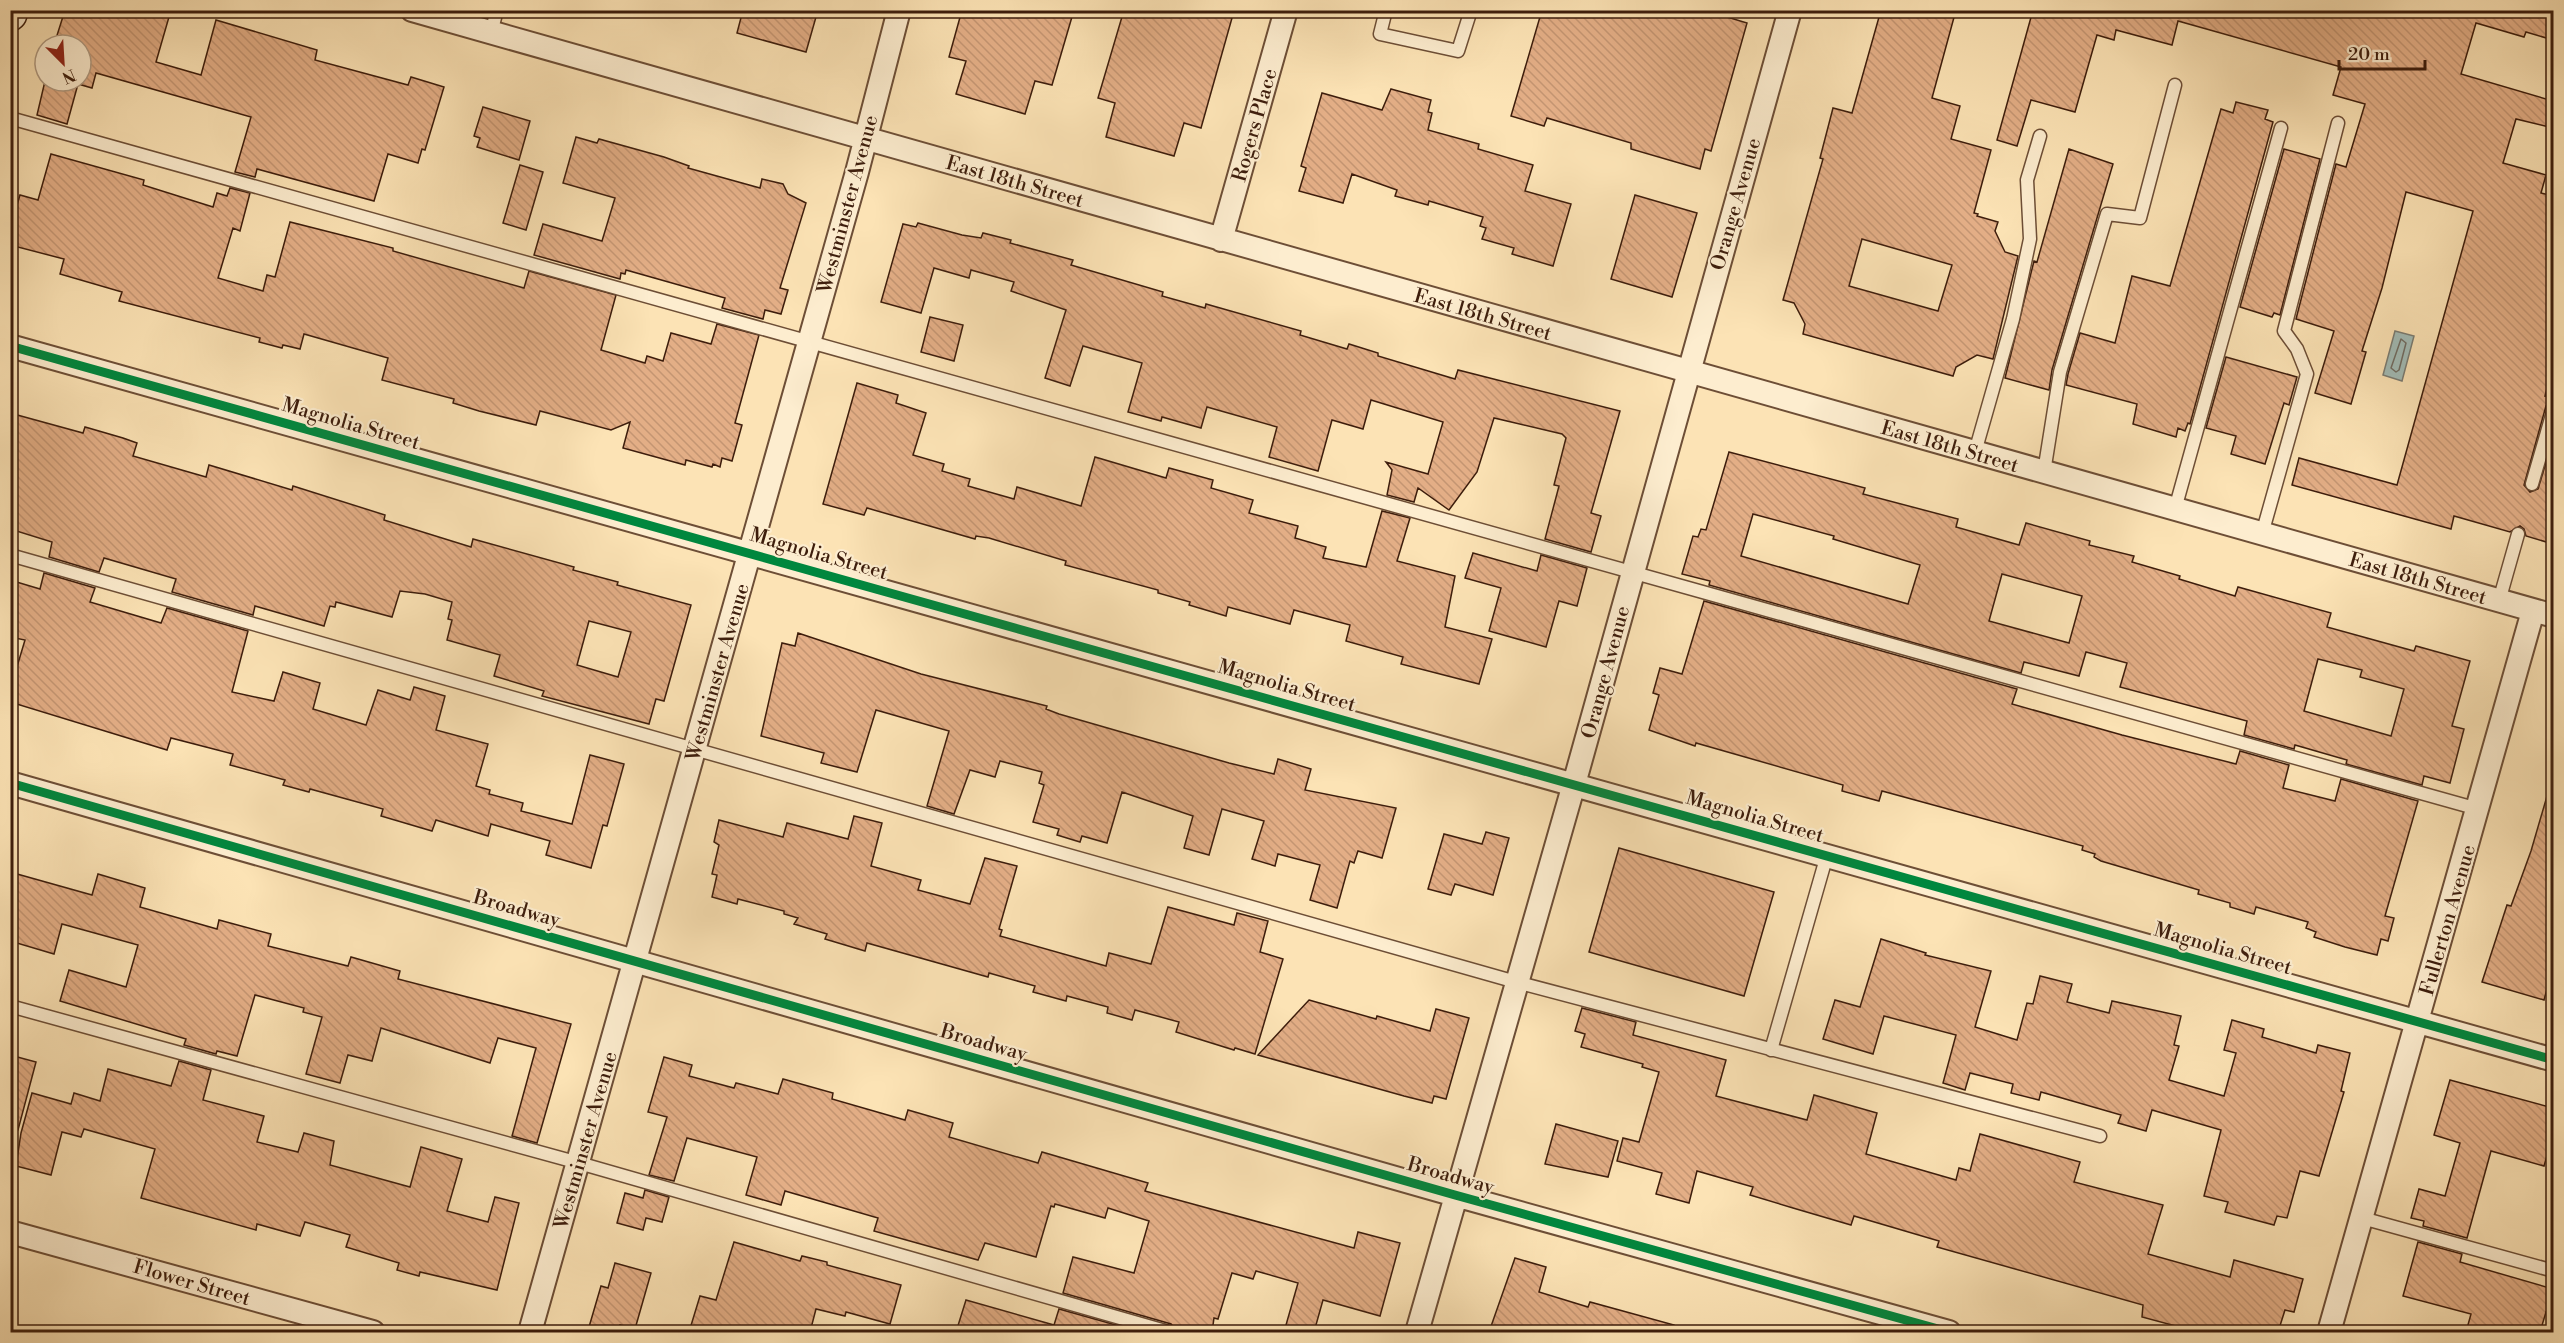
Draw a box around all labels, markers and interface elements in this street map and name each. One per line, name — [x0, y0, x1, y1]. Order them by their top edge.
north arrow — [33, 33, 93, 93]
scale bar — [2339, 33, 2424, 71]
text: 20 m — [2348, 43, 2390, 66]
text: N — [59, 64, 79, 88]
street label: Rogers Place — [1227, 66, 1284, 185]
street label: Westminster Avenue — [812, 112, 884, 297]
street label: Orange Avenue — [1706, 135, 1767, 273]
street label: East 18th Street — [943, 151, 1086, 214]
street label: East 18th Street — [1411, 284, 1554, 347]
street label: Magnolia Street — [279, 393, 422, 456]
street label: East 18th Street — [1878, 416, 2021, 479]
street label: Magnolia Street — [747, 523, 890, 586]
street label: East 18th Street — [2346, 548, 2489, 611]
street label: Westminster Avenue — [681, 581, 756, 765]
street label: Orange Avenue — [1577, 603, 1636, 742]
street label: Magnolia Street — [1215, 655, 1358, 718]
street label: Magnolia Street — [1683, 786, 1826, 849]
street label: Fullerton Avenue — [2415, 842, 2482, 999]
street label: Broadway — [469, 885, 563, 934]
street label: Magnolia Street — [2151, 918, 2294, 981]
street label: Broadway — [936, 1019, 1030, 1068]
street label: Westminster Avenue — [549, 1049, 624, 1233]
street label: Broadway — [1403, 1152, 1497, 1201]
street label: Flower Street — [130, 1255, 253, 1312]

